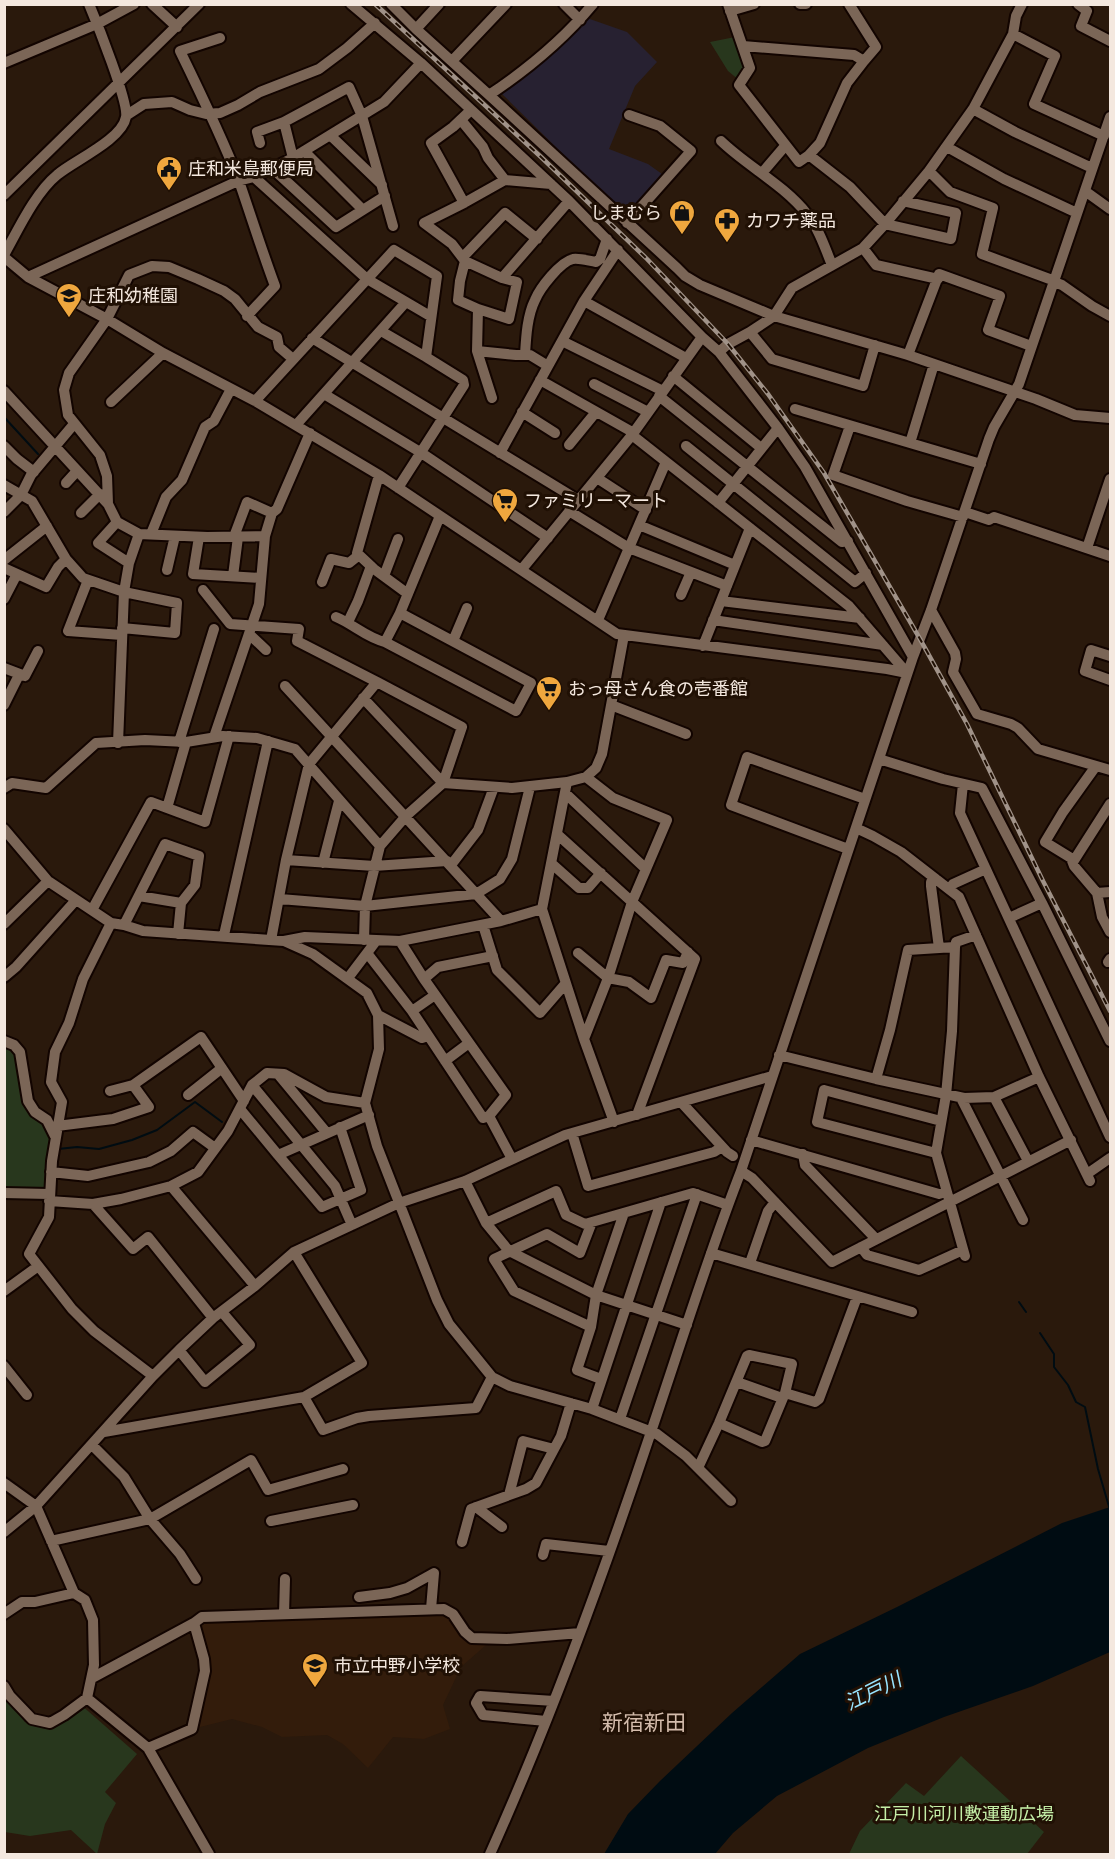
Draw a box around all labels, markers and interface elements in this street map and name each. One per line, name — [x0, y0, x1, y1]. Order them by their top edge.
public building icon: 庄和米島郵便局 — [154, 154, 184, 192]
place label: 庄和米島郵便局 — [188, 159, 314, 179]
shop icon: しまむら — [667, 198, 697, 236]
place label: しまむら — [590, 203, 662, 223]
pharmacy icon: カワチ薬品 — [712, 206, 742, 244]
place label: カワチ薬品 — [746, 211, 836, 231]
school or university icon: 庄和幼稚園 — [54, 281, 84, 319]
place label: 庄和幼稚園 — [88, 286, 178, 306]
supermarket icon: ファミリーマート — [490, 486, 520, 524]
place label: ファミリーマート — [524, 491, 668, 511]
supermarket icon: おっ母さん食の壱番館 — [534, 674, 564, 712]
place label: おっ母さん食の壱番館 — [568, 679, 748, 699]
school or university icon: 市立中野小学校 — [300, 1651, 330, 1689]
place label: 市立中野小学校 — [334, 1656, 460, 1676]
water label: 江戸川 — [841, 1667, 907, 1714]
district label: 新宿新田 — [602, 1711, 686, 1734]
park label: 江戸川河川敷運動広場 — [874, 1804, 1054, 1824]

